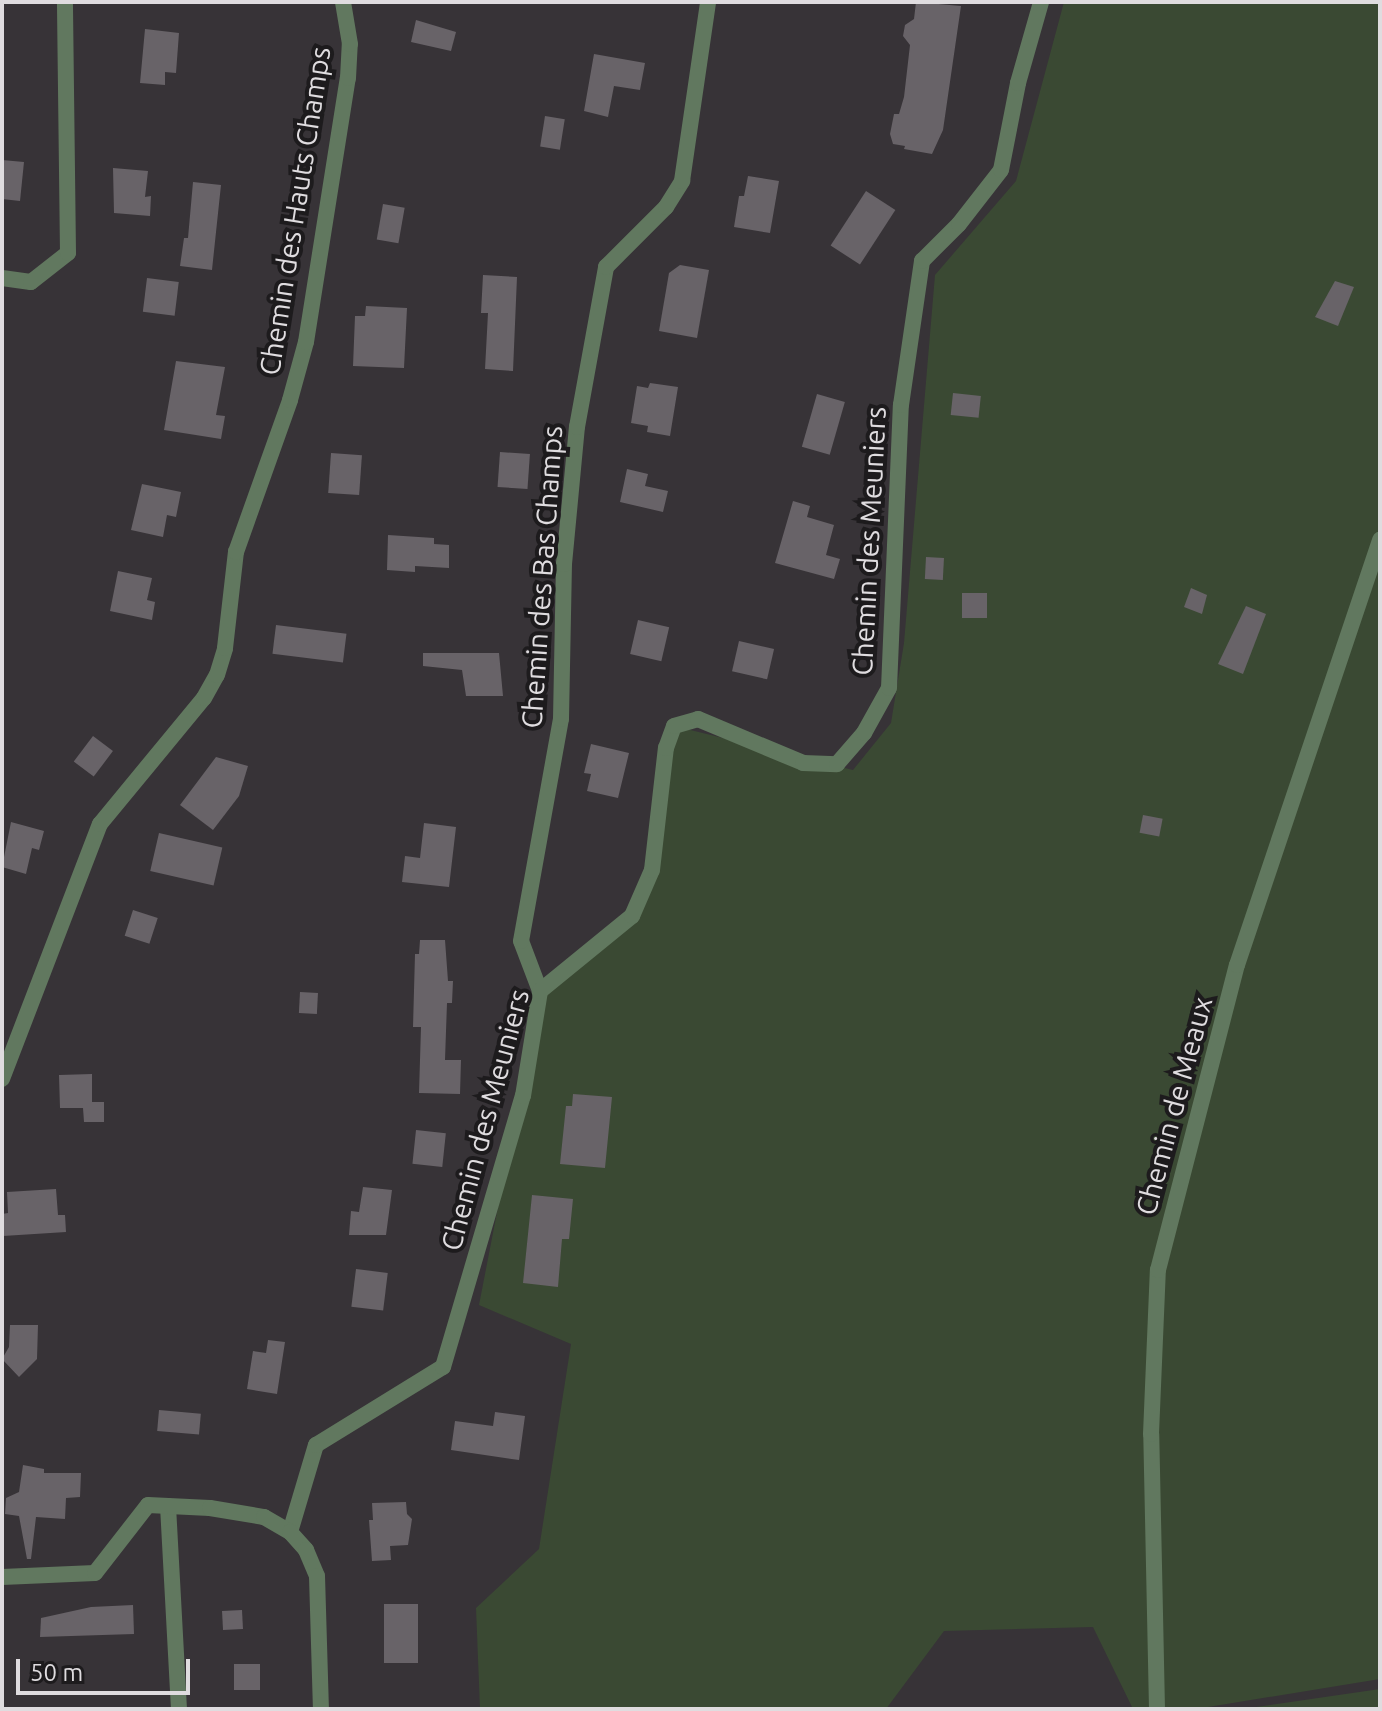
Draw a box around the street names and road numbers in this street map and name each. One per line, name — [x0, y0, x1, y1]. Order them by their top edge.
street label: Chemin des Hauts Champs — [252, 44, 338, 378]
street label: Chemin des Meuniers — [845, 406, 893, 676]
street label: Chemin des Bas Champs — [515, 425, 569, 729]
street label: Chemin des Meuniers — [434, 986, 536, 1254]
street label: Chemin de Meaux — [1129, 993, 1219, 1219]

